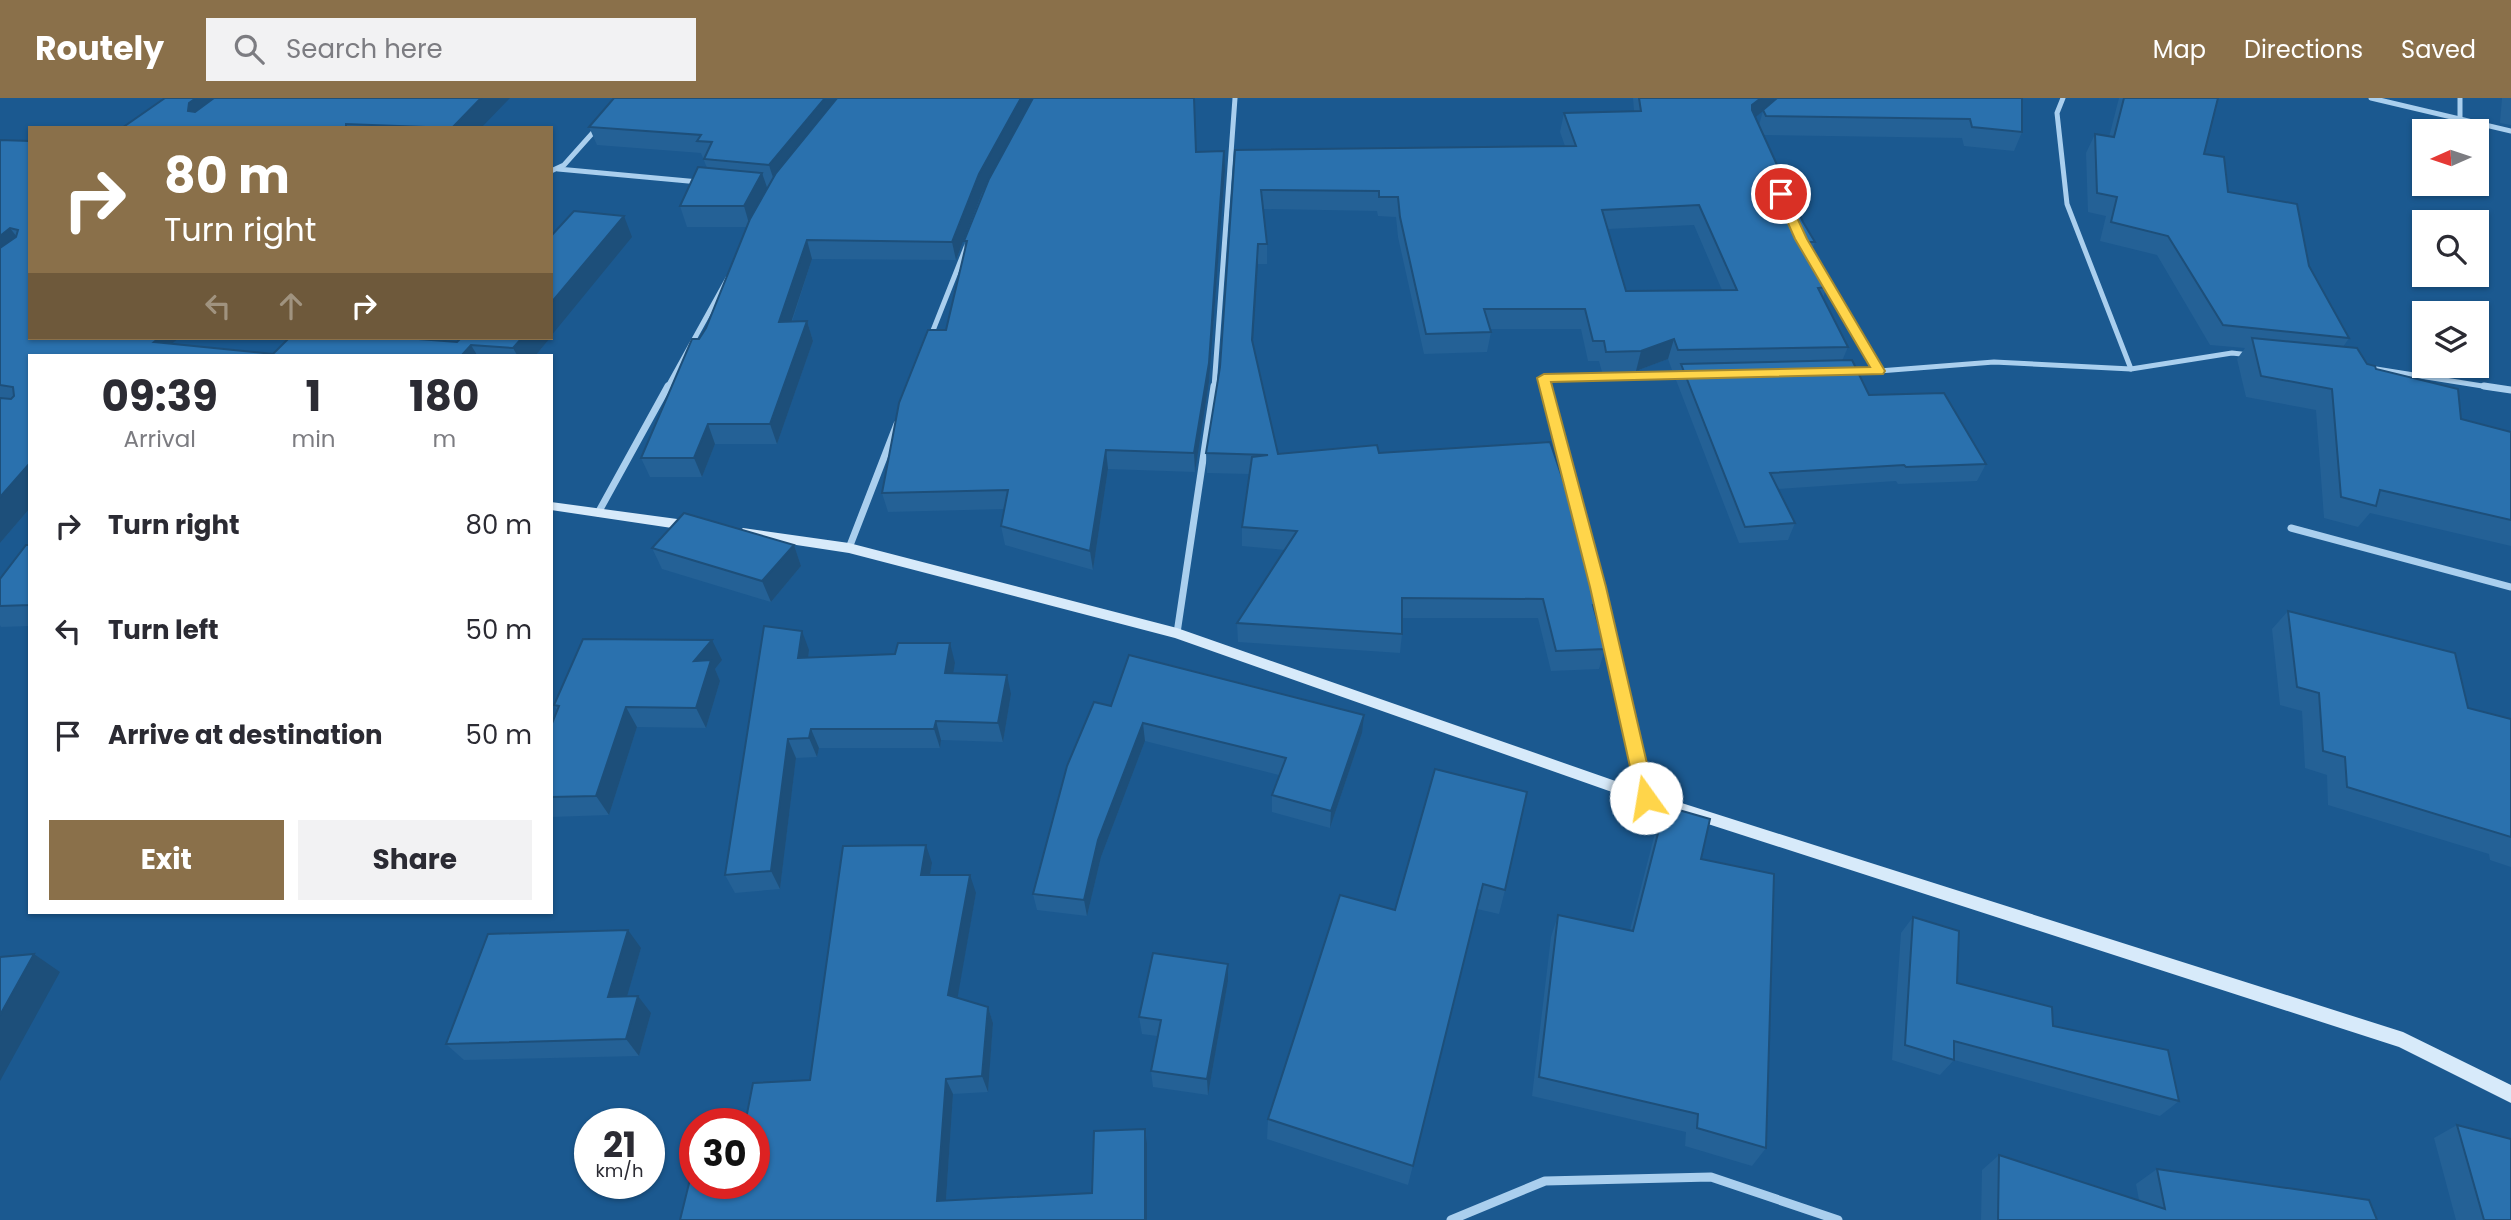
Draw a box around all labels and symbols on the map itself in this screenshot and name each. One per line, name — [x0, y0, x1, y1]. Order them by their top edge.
north arrow — [2412, 119, 2488, 196]
pin — [1751, 164, 1811, 224]
position arrow — [1609, 761, 1683, 835]
speed limit sign: 30 — [679, 1108, 770, 1199]

